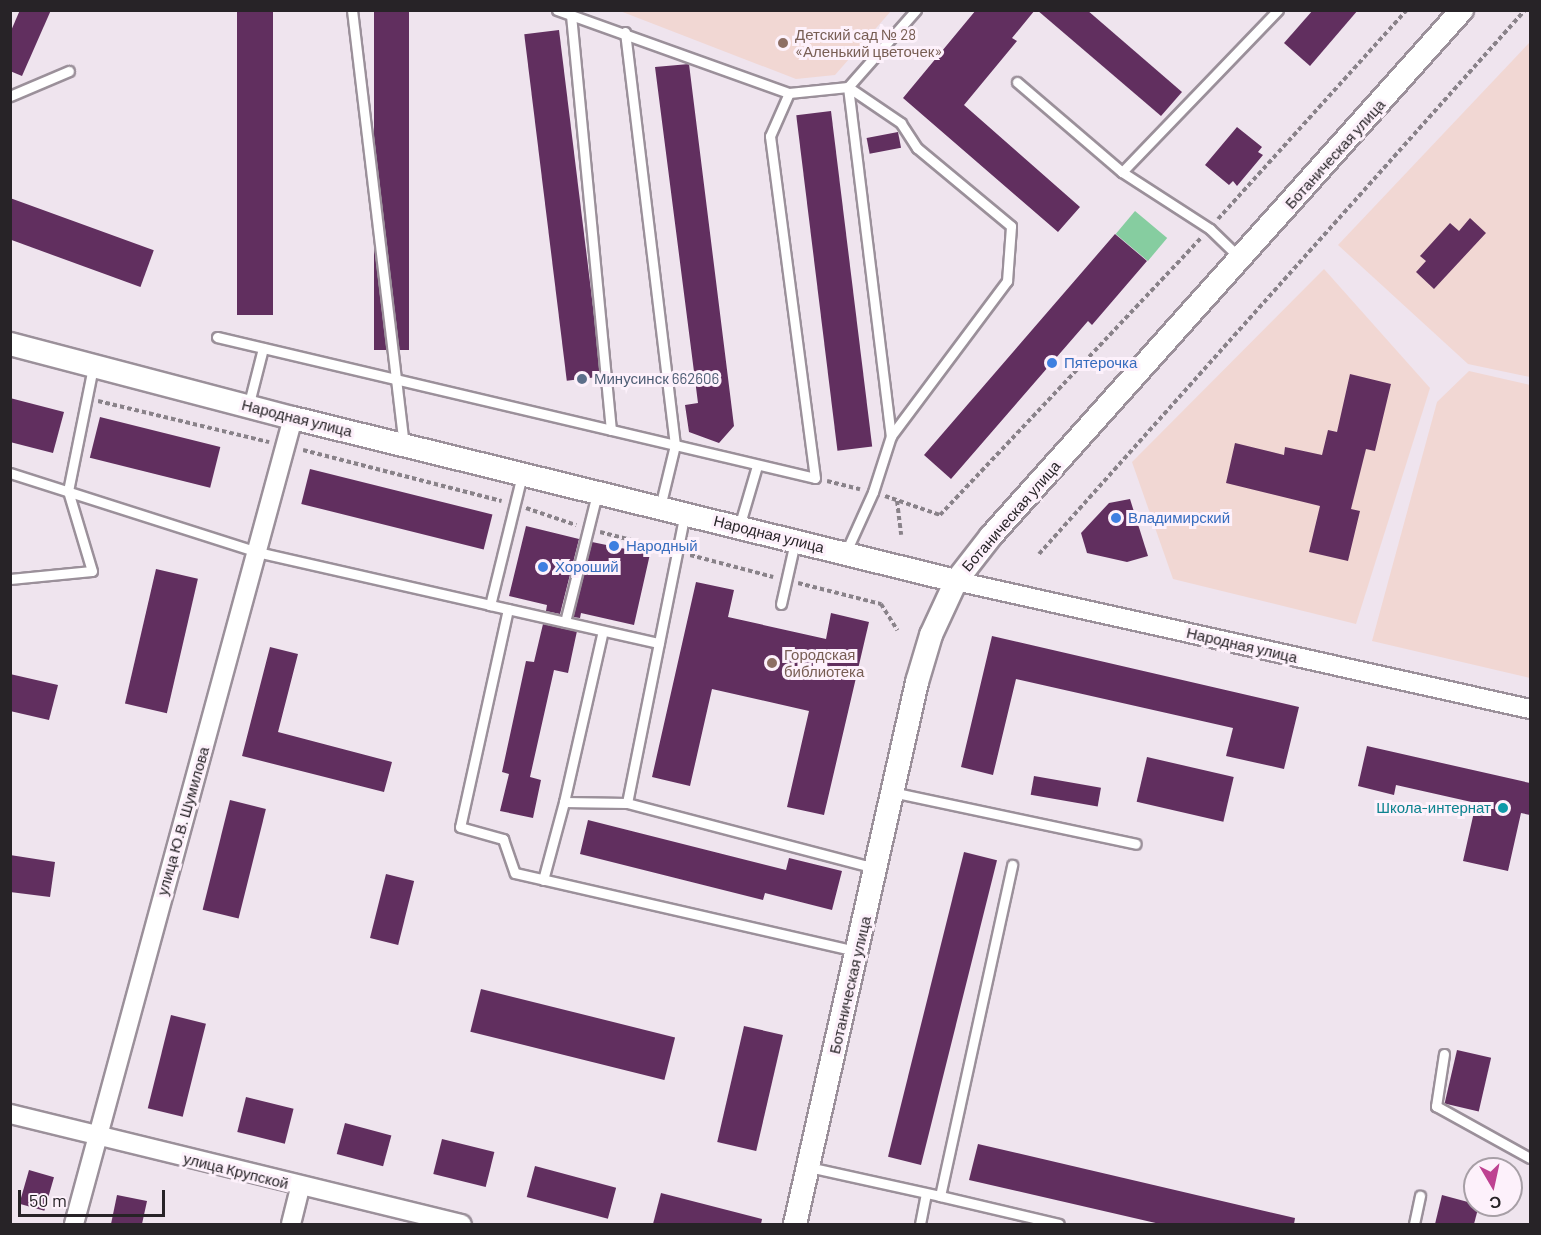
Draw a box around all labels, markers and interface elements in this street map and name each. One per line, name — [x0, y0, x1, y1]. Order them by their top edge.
place label: Детский сад № 28 «Аленький цветочек» — [795, 25, 942, 60]
marker: Детский сад № 28 «Аленький цветочек» — [776, 36, 790, 50]
street label: Ботаническая улица — [1281, 96, 1389, 212]
place label: Пятерочка — [1064, 354, 1137, 372]
marker: Пятерочка — [1045, 356, 1059, 370]
place label: Минусинск 662606 — [594, 370, 719, 388]
marker: Минусинск 662606 — [575, 372, 589, 386]
street label: Народная улица — [240, 396, 354, 440]
street label: Ботаническая улица — [958, 457, 1064, 575]
place label: Владимирский — [1128, 509, 1230, 527]
marker: Владимирский — [1109, 511, 1123, 525]
street label: Народная улица — [712, 512, 826, 556]
place label: Народный — [626, 537, 698, 555]
marker: Народный — [607, 539, 621, 553]
place label: Хороший — [555, 558, 619, 576]
marker: Хороший — [536, 560, 550, 574]
street label: Народная улица — [1185, 623, 1299, 667]
place label: Городская библиотека — [784, 645, 864, 680]
marker: Городская библиотека — [765, 656, 779, 670]
street label: улица Ю.В. Шумилова — [153, 745, 213, 897]
place label: Школа-интернат — [1376, 799, 1491, 817]
marker: Школа-интернат — [1496, 801, 1510, 815]
street label: Ботаническая улица — [825, 914, 875, 1056]
street label: улица Крупской — [182, 1149, 290, 1193]
north arrow — [1463, 1157, 1523, 1217]
scale bar — [21, 1178, 168, 1216]
text: 50 m — [29, 1189, 67, 1211]
text: С — [1488, 1193, 1503, 1214]

